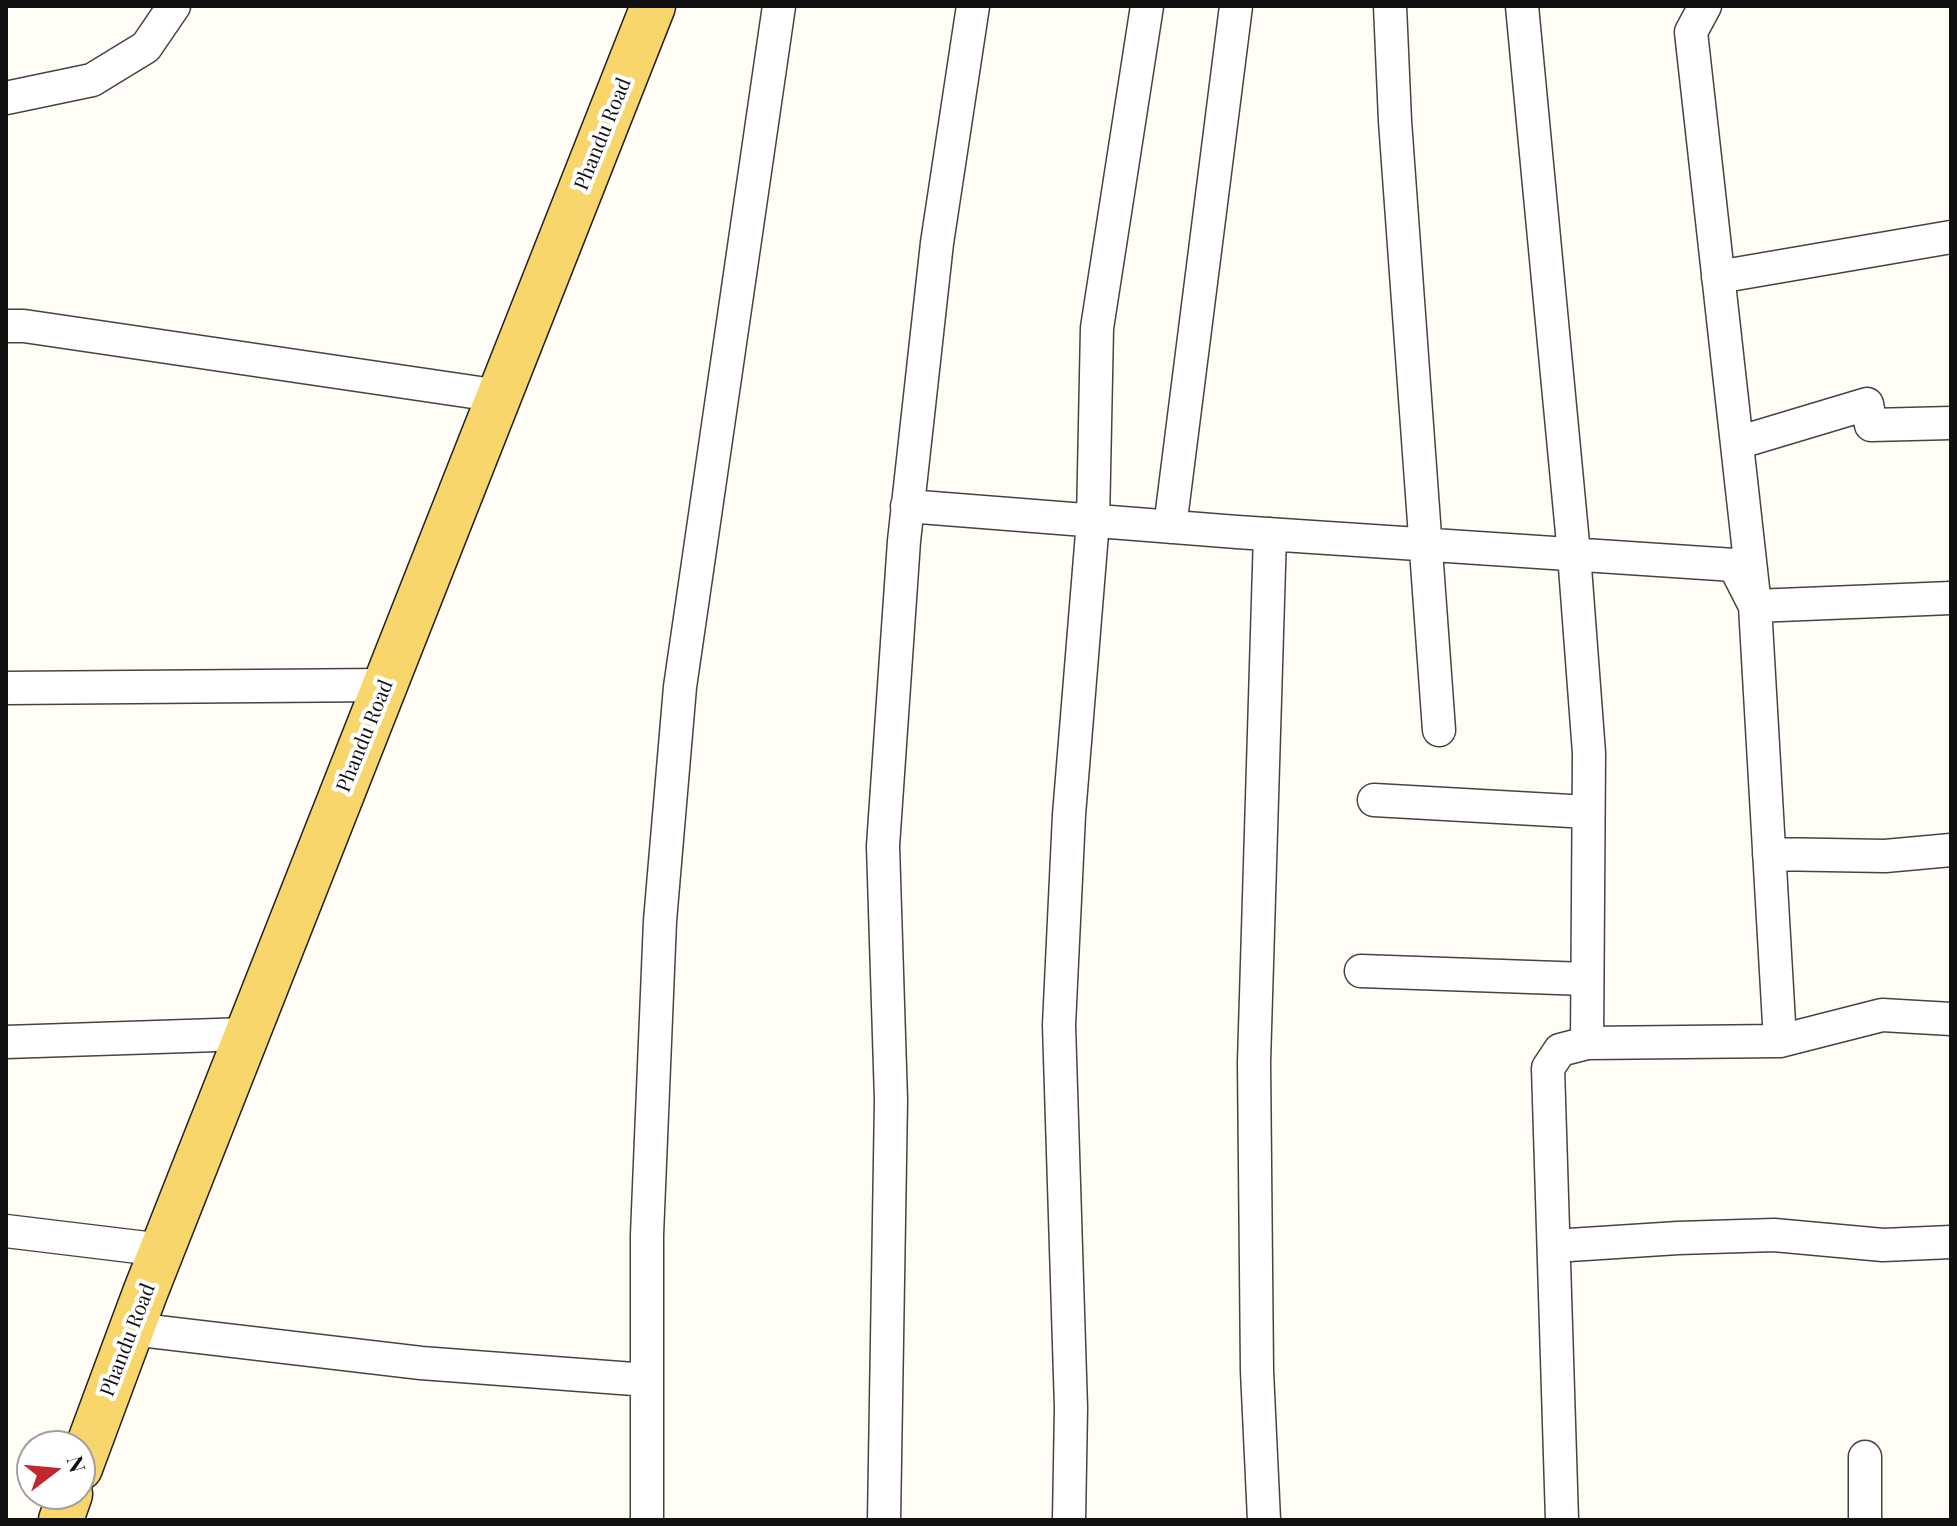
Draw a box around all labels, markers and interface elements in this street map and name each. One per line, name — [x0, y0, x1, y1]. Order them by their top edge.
street label: Phandu Road — [570, 74, 636, 194]
street label: Phandu Road — [332, 676, 398, 796]
street label: Phandu Road — [95, 1280, 161, 1400]
north arrow — [16, 1430, 96, 1510]
text: N — [61, 1452, 94, 1476]

